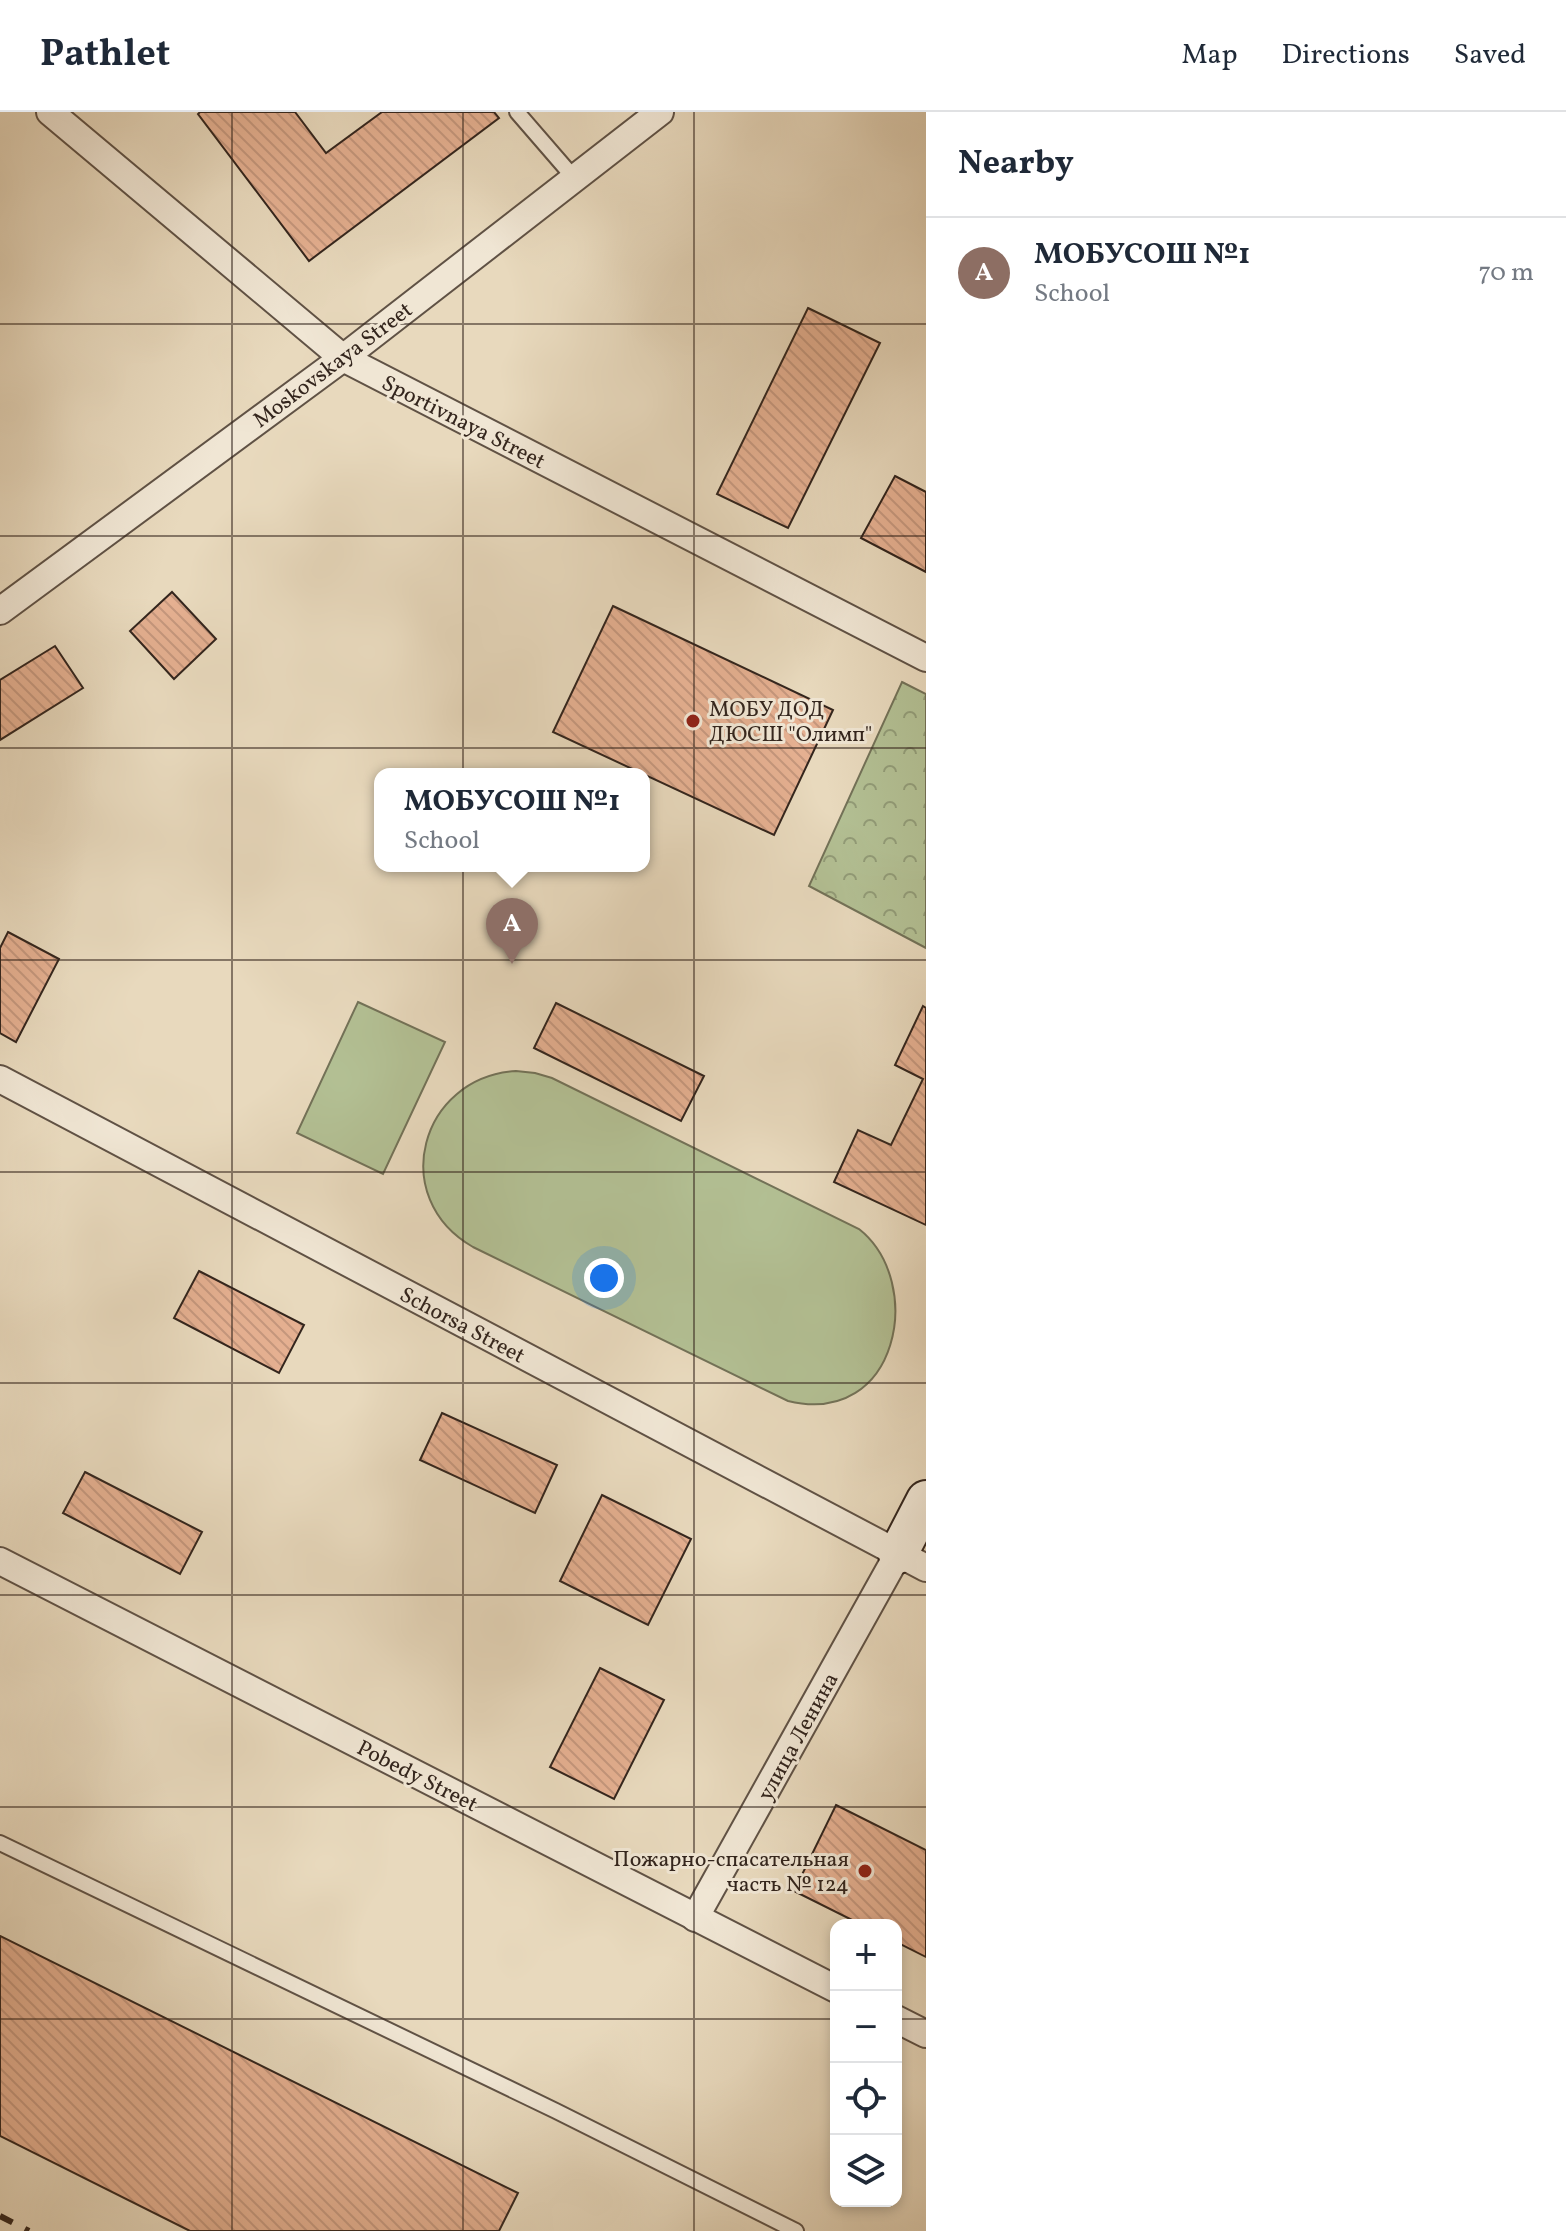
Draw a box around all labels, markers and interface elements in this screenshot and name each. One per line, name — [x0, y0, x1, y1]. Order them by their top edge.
text: Pathlet — [40, 29, 170, 82]
text: Map — [1182, 36, 1238, 75]
text: Directions — [1282, 36, 1410, 75]
text: Saved — [1454, 36, 1526, 75]
text: Nearby — [958, 141, 1074, 188]
text: МОБУСОШ №1 — [1034, 234, 1250, 276]
text: A — [975, 255, 993, 291]
text: 70 m — [1479, 255, 1534, 291]
text: School — [1034, 276, 1110, 312]
street label: Moskovskaya Street — [247, 296, 420, 436]
street label: Sportivnaya Street — [376, 369, 550, 478]
place label: МОБУ ДОД ДЮСШ "Олимп" — [709, 695, 872, 751]
marker: МОБУ ДОД ДЮСШ "Олимп" — [684, 712, 702, 730]
popup — [374, 768, 650, 872]
text: МОБУСОШ №1 — [404, 781, 620, 823]
text: School — [404, 823, 480, 859]
pin: A — [486, 898, 538, 964]
your location — [584, 1258, 624, 1298]
street label: Schorsa Street — [394, 1280, 530, 1372]
street label: улица Ленина — [751, 1668, 847, 1807]
street label: Pobedy Street — [351, 1733, 483, 1821]
place label: Пожарно-спасательная часть № 124 — [613, 1845, 849, 1901]
marker: Пожарно-спасательная часть № 124 — [856, 1862, 874, 1880]
map controls — [830, 1919, 902, 2207]
button: + — [830, 1919, 902, 1991]
button: − — [830, 1991, 902, 2063]
button: locate — [830, 2063, 902, 2135]
button: layers — [830, 2135, 902, 2207]

